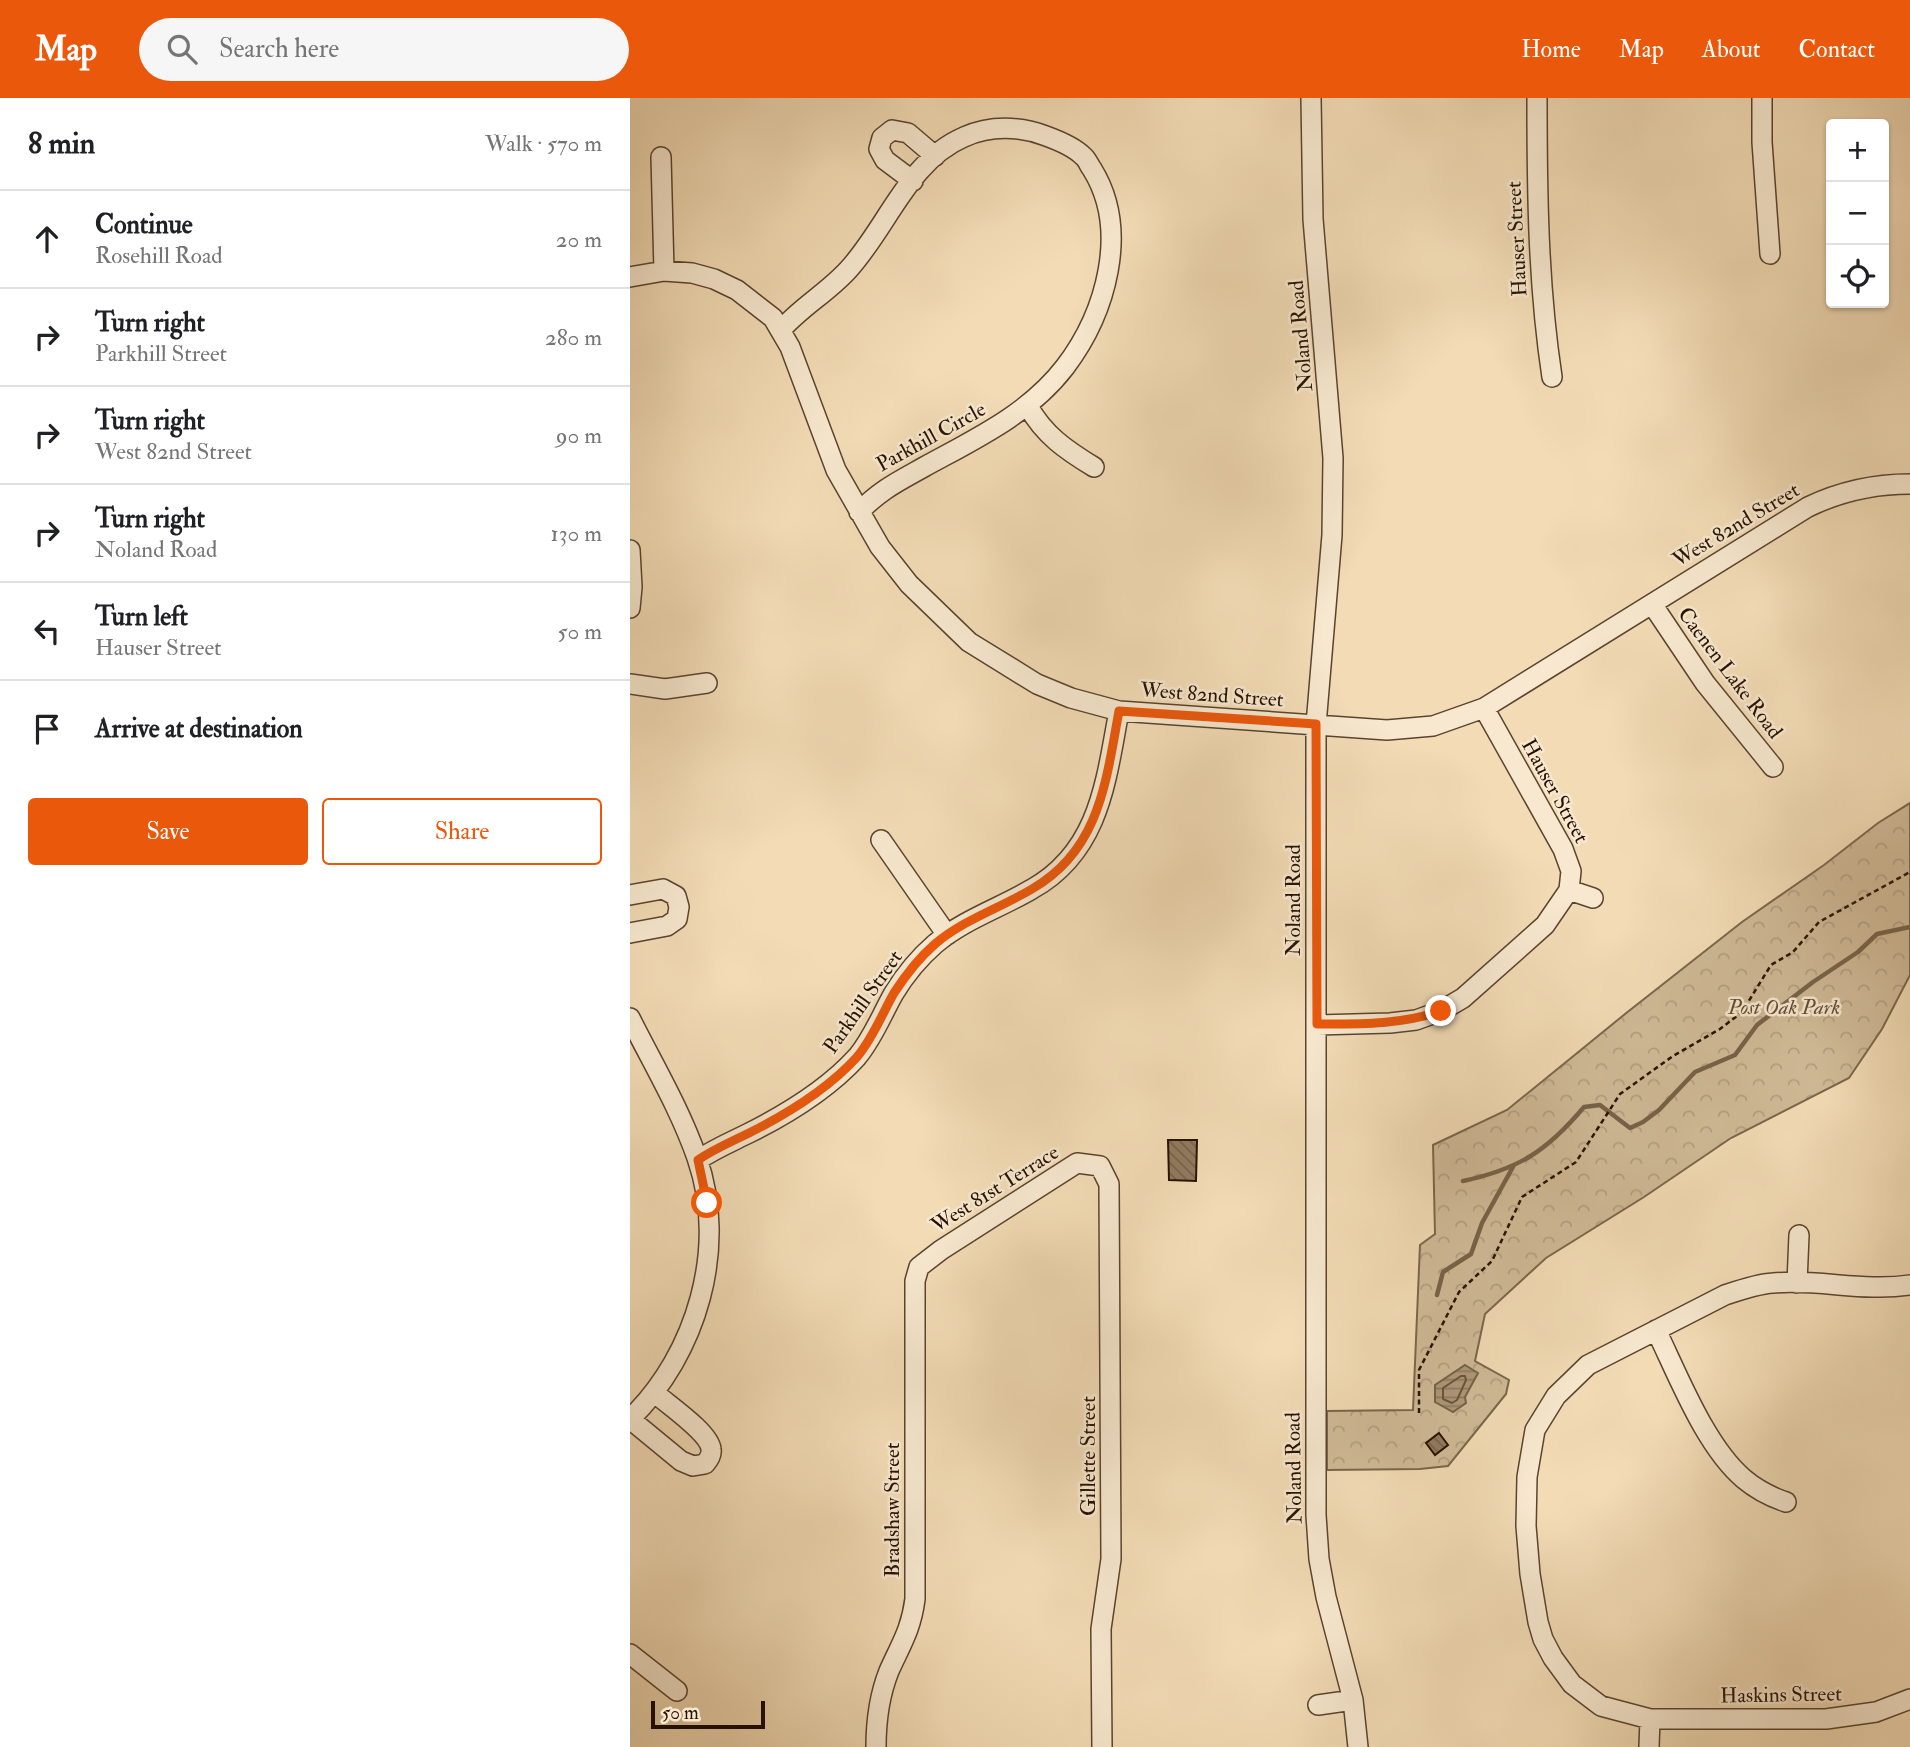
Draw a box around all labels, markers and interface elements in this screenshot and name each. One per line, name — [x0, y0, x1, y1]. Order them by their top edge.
search box — [139, 18, 629, 81]
text: Map — [35, 29, 97, 70]
icon: search — [163, 30, 201, 68]
text: Search here — [219, 33, 339, 65]
text: Home — [1521, 34, 1581, 65]
text: Map — [1619, 34, 1664, 65]
text: About — [1702, 34, 1761, 65]
text: Contact — [1799, 34, 1875, 65]
map controls — [1826, 119, 1889, 308]
button: + — [1826, 119, 1889, 182]
text: 8 min — [28, 125, 95, 162]
text: Walk · 570 m — [485, 129, 602, 158]
street label: Hauser Street — [1500, 180, 1534, 297]
button: − — [1826, 182, 1889, 245]
text: Continue — [95, 209, 193, 241]
icon: ahead — [28, 220, 66, 258]
text: 20 m — [556, 225, 602, 254]
text: Rosehill Road — [95, 241, 223, 270]
button: locate — [1826, 245, 1889, 308]
street label: Noland Road — [1283, 278, 1319, 393]
text: Turn right — [95, 307, 205, 339]
icon: right — [28, 318, 66, 356]
text: 280 m — [545, 323, 602, 352]
text: Parkhill Street — [95, 339, 227, 368]
street label: Parkhill Circle — [872, 396, 991, 478]
text: Turn right — [95, 405, 205, 437]
icon: right — [28, 416, 66, 454]
text: 90 m — [556, 421, 602, 450]
text: West 82nd Street — [95, 437, 252, 466]
street label: West 82nd Street — [1667, 476, 1805, 574]
text: Turn right — [95, 503, 205, 535]
icon: right — [28, 514, 66, 552]
text: 130 m — [550, 519, 602, 548]
text: Noland Road — [95, 535, 217, 564]
text: Turn left — [95, 601, 188, 633]
street label: Caenen Lake Road — [1672, 602, 1789, 745]
icon: left — [28, 612, 66, 650]
text: 50 m — [558, 617, 602, 646]
text: Hauser Street — [95, 633, 222, 662]
street label: West 82nd Street — [1139, 676, 1285, 713]
icon: arrive — [28, 710, 66, 748]
text: Arrive at destination — [95, 713, 303, 745]
street label: Hauser Street — [1515, 734, 1595, 848]
button: Save — [28, 798, 308, 865]
button: Share — [322, 798, 602, 865]
street label: Noland Road — [1280, 843, 1307, 956]
street label: Parkhill Street — [817, 945, 909, 1059]
park label: Post Oak Park — [1727, 994, 1840, 1021]
route end — [1425, 995, 1456, 1026]
street label: West 81st Terrace — [925, 1139, 1064, 1240]
route start — [691, 1187, 722, 1218]
street label: Gillette Street — [1075, 1396, 1102, 1516]
street label: Noland Road — [1280, 1411, 1308, 1524]
street label: Bradshaw Street — [879, 1442, 906, 1577]
street label: Haskins Street — [1720, 1680, 1842, 1710]
scale bar — [651, 1698, 765, 1730]
text: 50 m — [662, 1701, 699, 1725]

